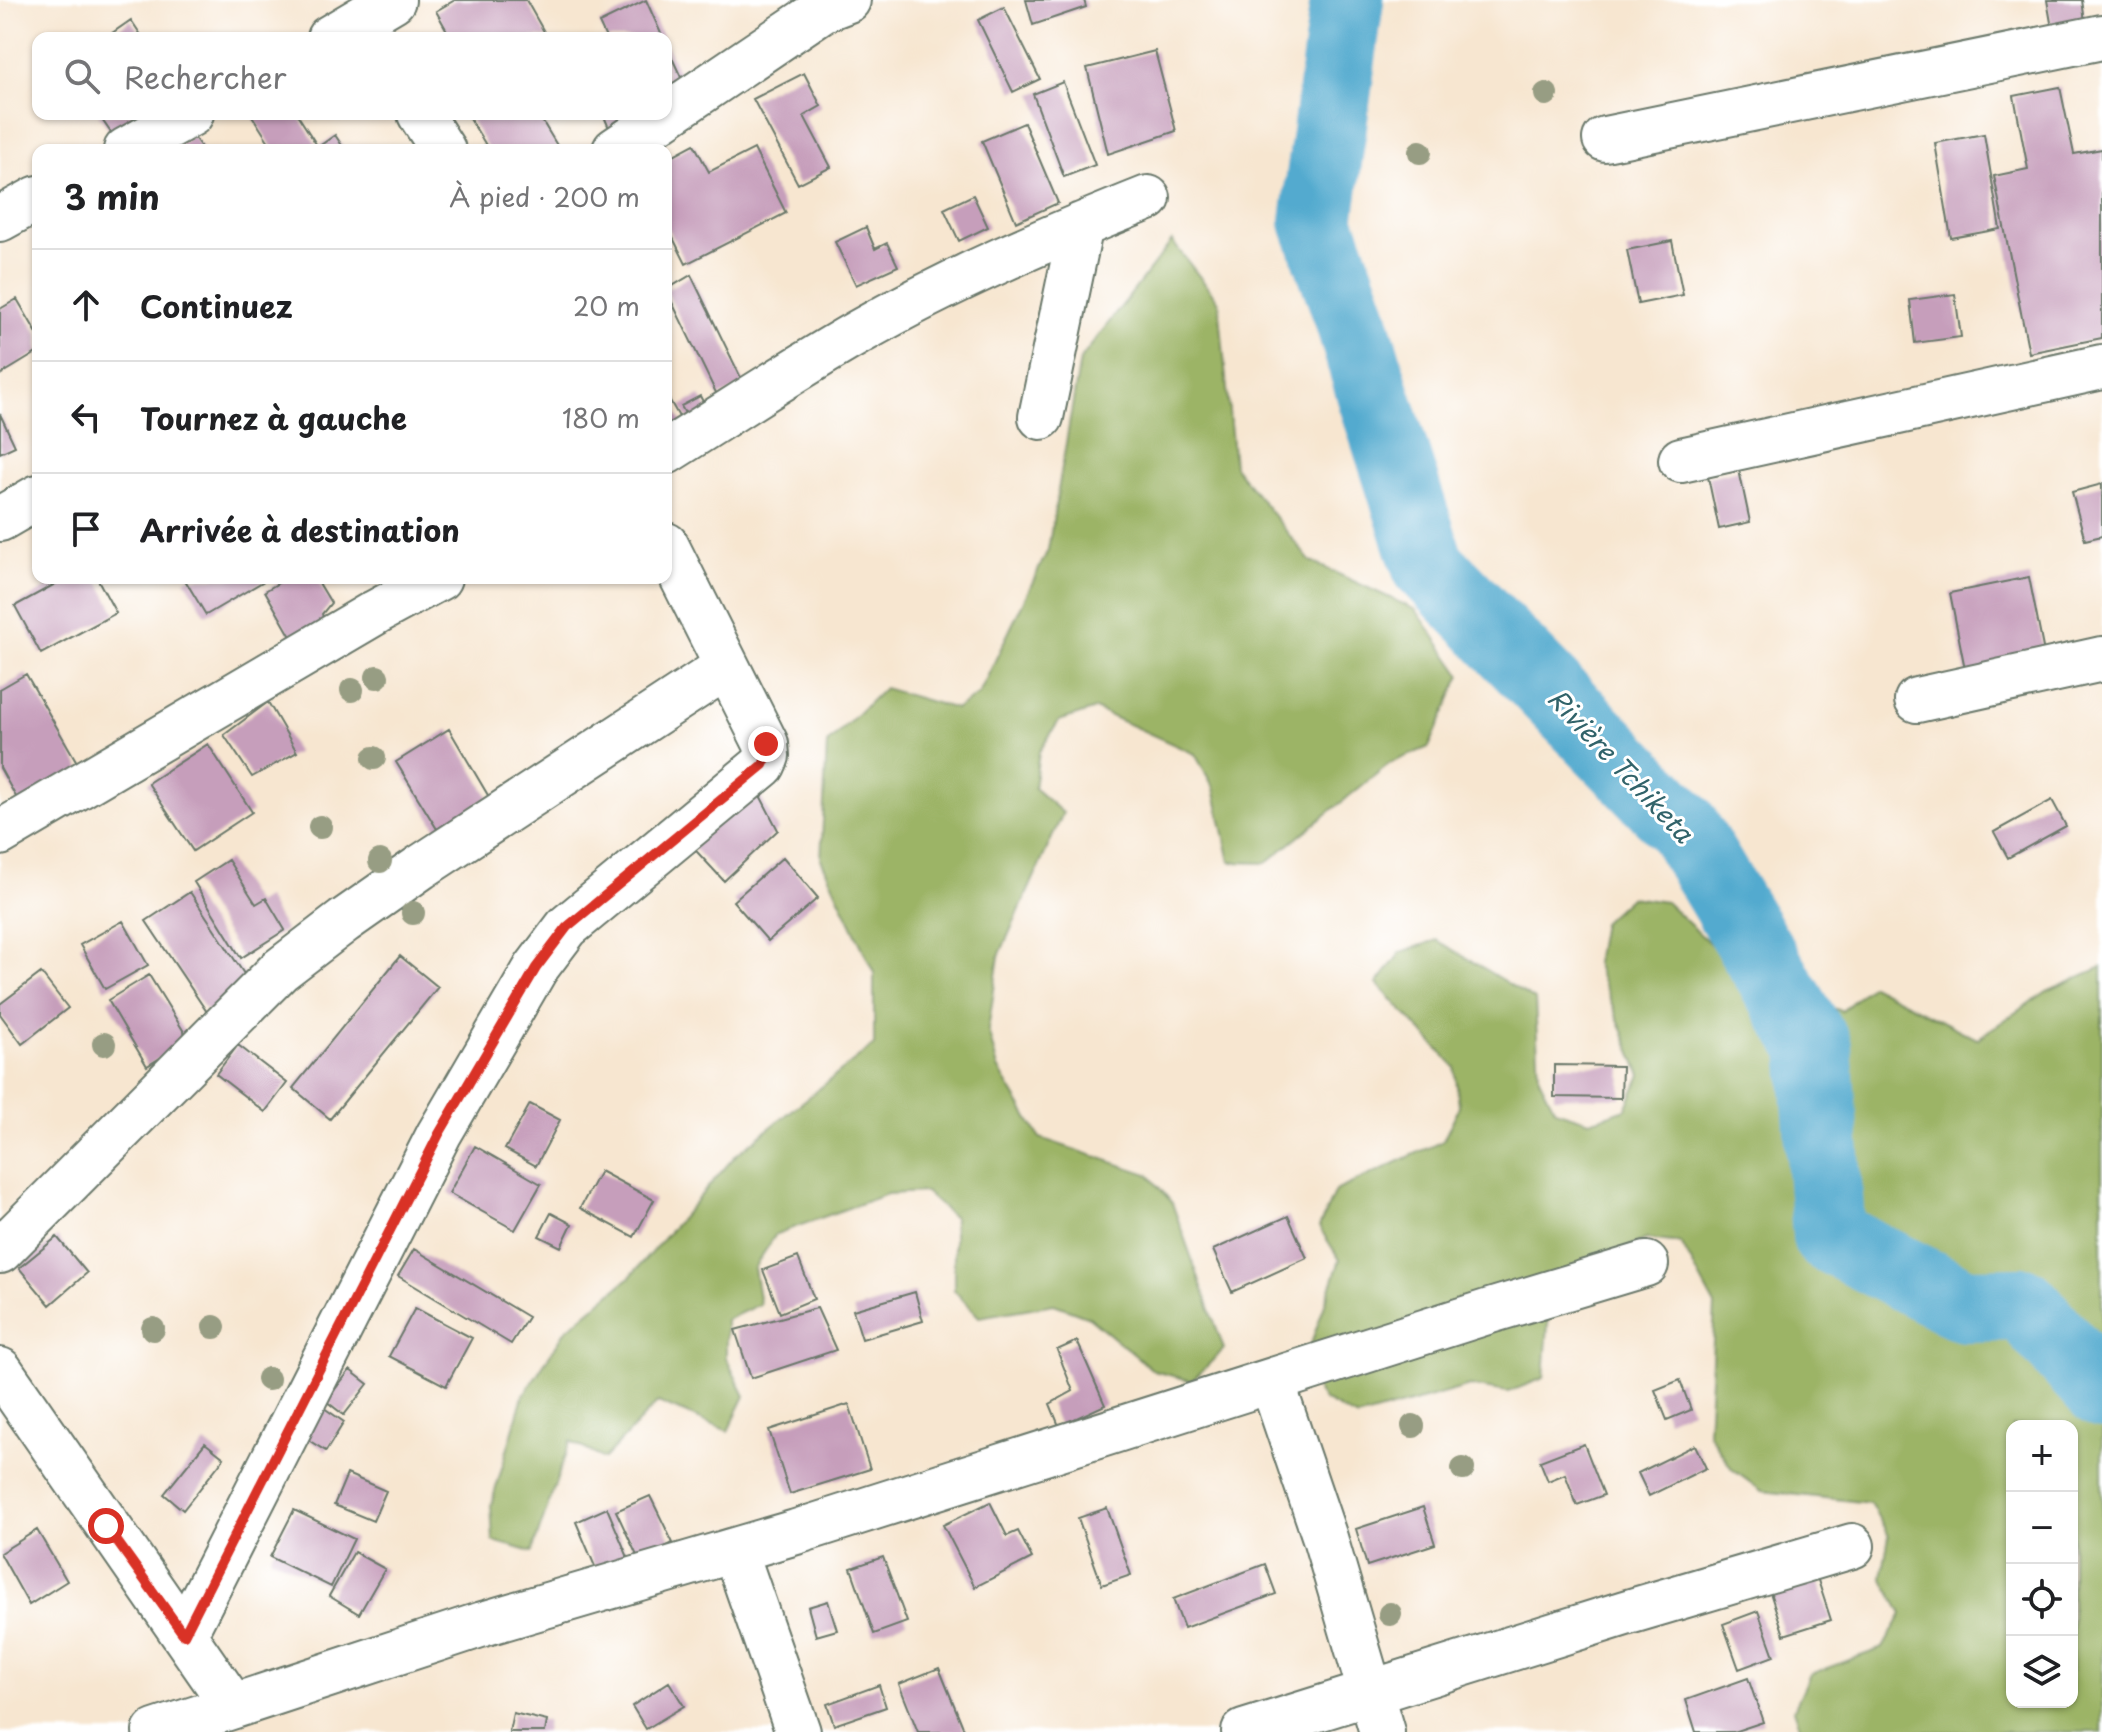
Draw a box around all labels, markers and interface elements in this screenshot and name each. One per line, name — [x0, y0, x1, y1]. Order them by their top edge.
search box — [32, 32, 672, 120]
icon: search — [60, 54, 104, 98]
text: Rechercher — [124, 54, 287, 99]
text: 3 min — [64, 170, 160, 222]
text: À pied · 200 m — [449, 177, 640, 216]
icon: ahead — [64, 283, 108, 327]
text: Continuez — [140, 283, 293, 328]
text: 20 m — [573, 286, 640, 325]
icon: left — [64, 395, 108, 439]
text: Tournez à gauche — [140, 395, 407, 440]
text: 180 m — [562, 398, 640, 437]
icon: arrive — [64, 507, 108, 551]
text: Arrivée à destination — [140, 507, 460, 552]
water label: Rivière Tchiketa — [1539, 679, 1703, 851]
route end — [748, 726, 784, 762]
map controls — [2006, 1420, 2078, 1708]
button: + — [2006, 1420, 2078, 1492]
button: − — [2006, 1492, 2078, 1564]
route start — [88, 1508, 124, 1544]
button: locate — [2006, 1564, 2078, 1636]
button: layers — [2006, 1636, 2078, 1708]

